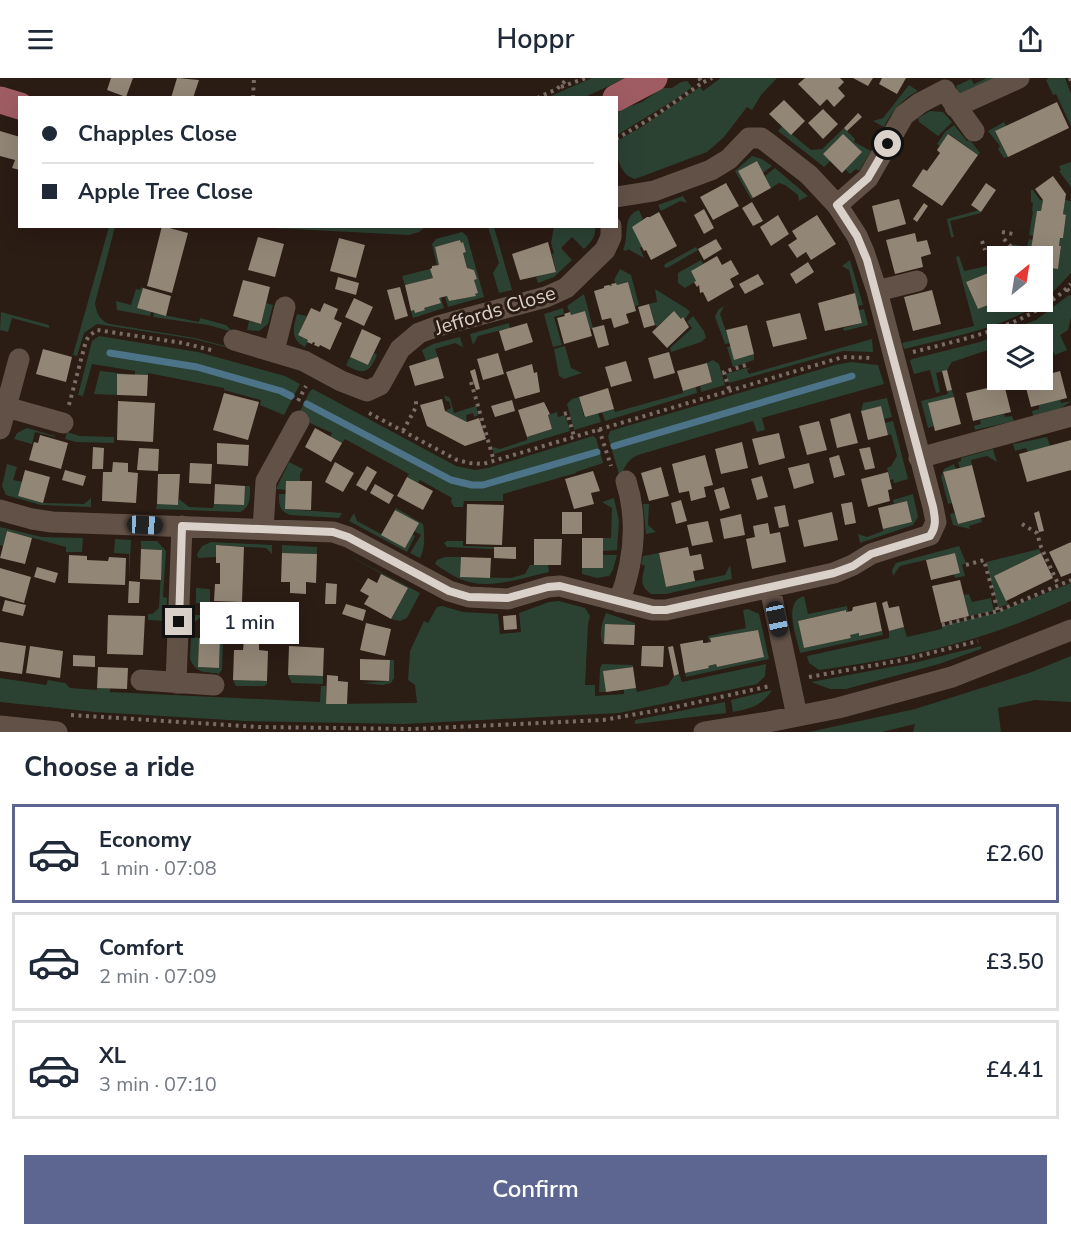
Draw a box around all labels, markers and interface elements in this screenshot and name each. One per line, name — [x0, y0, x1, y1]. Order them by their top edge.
text: Hoppr — [497, 21, 574, 58]
icon: menu — [24, 23, 57, 56]
icon: share — [1014, 23, 1047, 56]
text: Chapples Close — [78, 119, 237, 149]
route start — [874, 130, 901, 157]
text: Apple Tree Close — [78, 177, 253, 207]
north arrow — [987, 246, 1053, 312]
map controls — [987, 246, 1053, 390]
street label: Jeffords Close — [430, 279, 559, 342]
button: layers — [987, 324, 1053, 390]
car — [127, 515, 163, 535]
car — [764, 600, 790, 638]
callout: 1 min — [200, 601, 299, 643]
route end — [165, 608, 192, 635]
text: 1 min — [224, 609, 275, 636]
text: Choose a ride — [24, 749, 195, 786]
text: Economy — [99, 825, 191, 855]
icon: car — [27, 827, 81, 881]
text: £2.60 — [986, 839, 1044, 869]
text: 1 min · 07:08 — [99, 855, 217, 882]
text: Comfort — [99, 933, 183, 963]
icon: car — [27, 935, 81, 989]
text: £3.50 — [986, 947, 1044, 977]
text: 2 min · 07:09 — [99, 963, 217, 990]
text: XL — [99, 1041, 126, 1071]
icon: car — [27, 1043, 81, 1097]
text: £4.41 — [986, 1055, 1044, 1085]
text: 3 min · 07:10 — [99, 1071, 217, 1098]
button: Confirm — [24, 1155, 1047, 1224]

